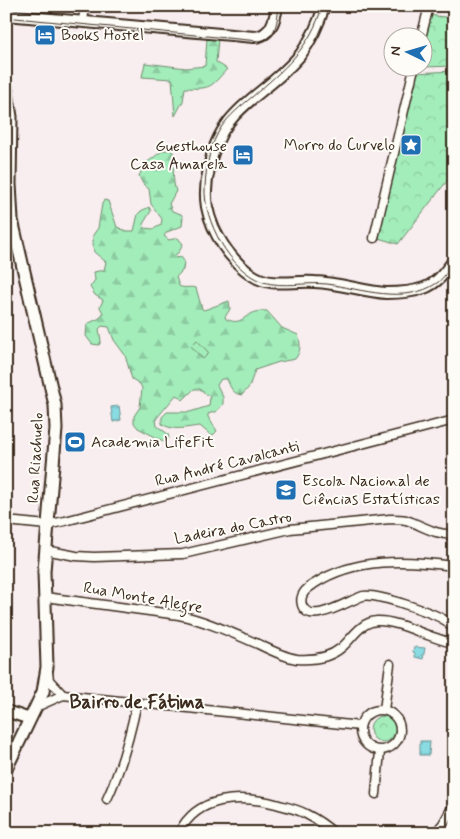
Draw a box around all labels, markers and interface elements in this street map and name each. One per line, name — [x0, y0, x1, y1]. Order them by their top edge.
hotel icon: Books Hostel — [33, 23, 57, 47]
place label: Books Hostel — [61, 25, 144, 46]
north arrow — [382, 28, 432, 78]
text: N — [387, 46, 405, 56]
place icon: Morro do Curvelo — [399, 133, 423, 157]
place label: Morro do Curvelo — [284, 135, 395, 156]
place label: Guesthouse Casa Amarela — [130, 136, 227, 175]
hotel icon: Guesthouse Casa Amarela — [231, 143, 255, 167]
street label: Rua Riachuelo — [23, 412, 49, 504]
sports icon: Academia LifeFit — [63, 430, 87, 454]
place label: Academia LifeFit — [91, 432, 215, 453]
street label: Rua André Cavalcanti — [153, 436, 301, 492]
place label: Escola Nacional de Ciências Estatísticas — [302, 471, 440, 510]
school or university icon: Escola Nacional de Ciências Estatísticas — [274, 478, 298, 502]
street label: Ladeira do Castro — [173, 506, 294, 550]
street label: Rua Monte Alegre — [81, 577, 204, 620]
district label: Bairro de Fátima — [70, 690, 205, 715]

